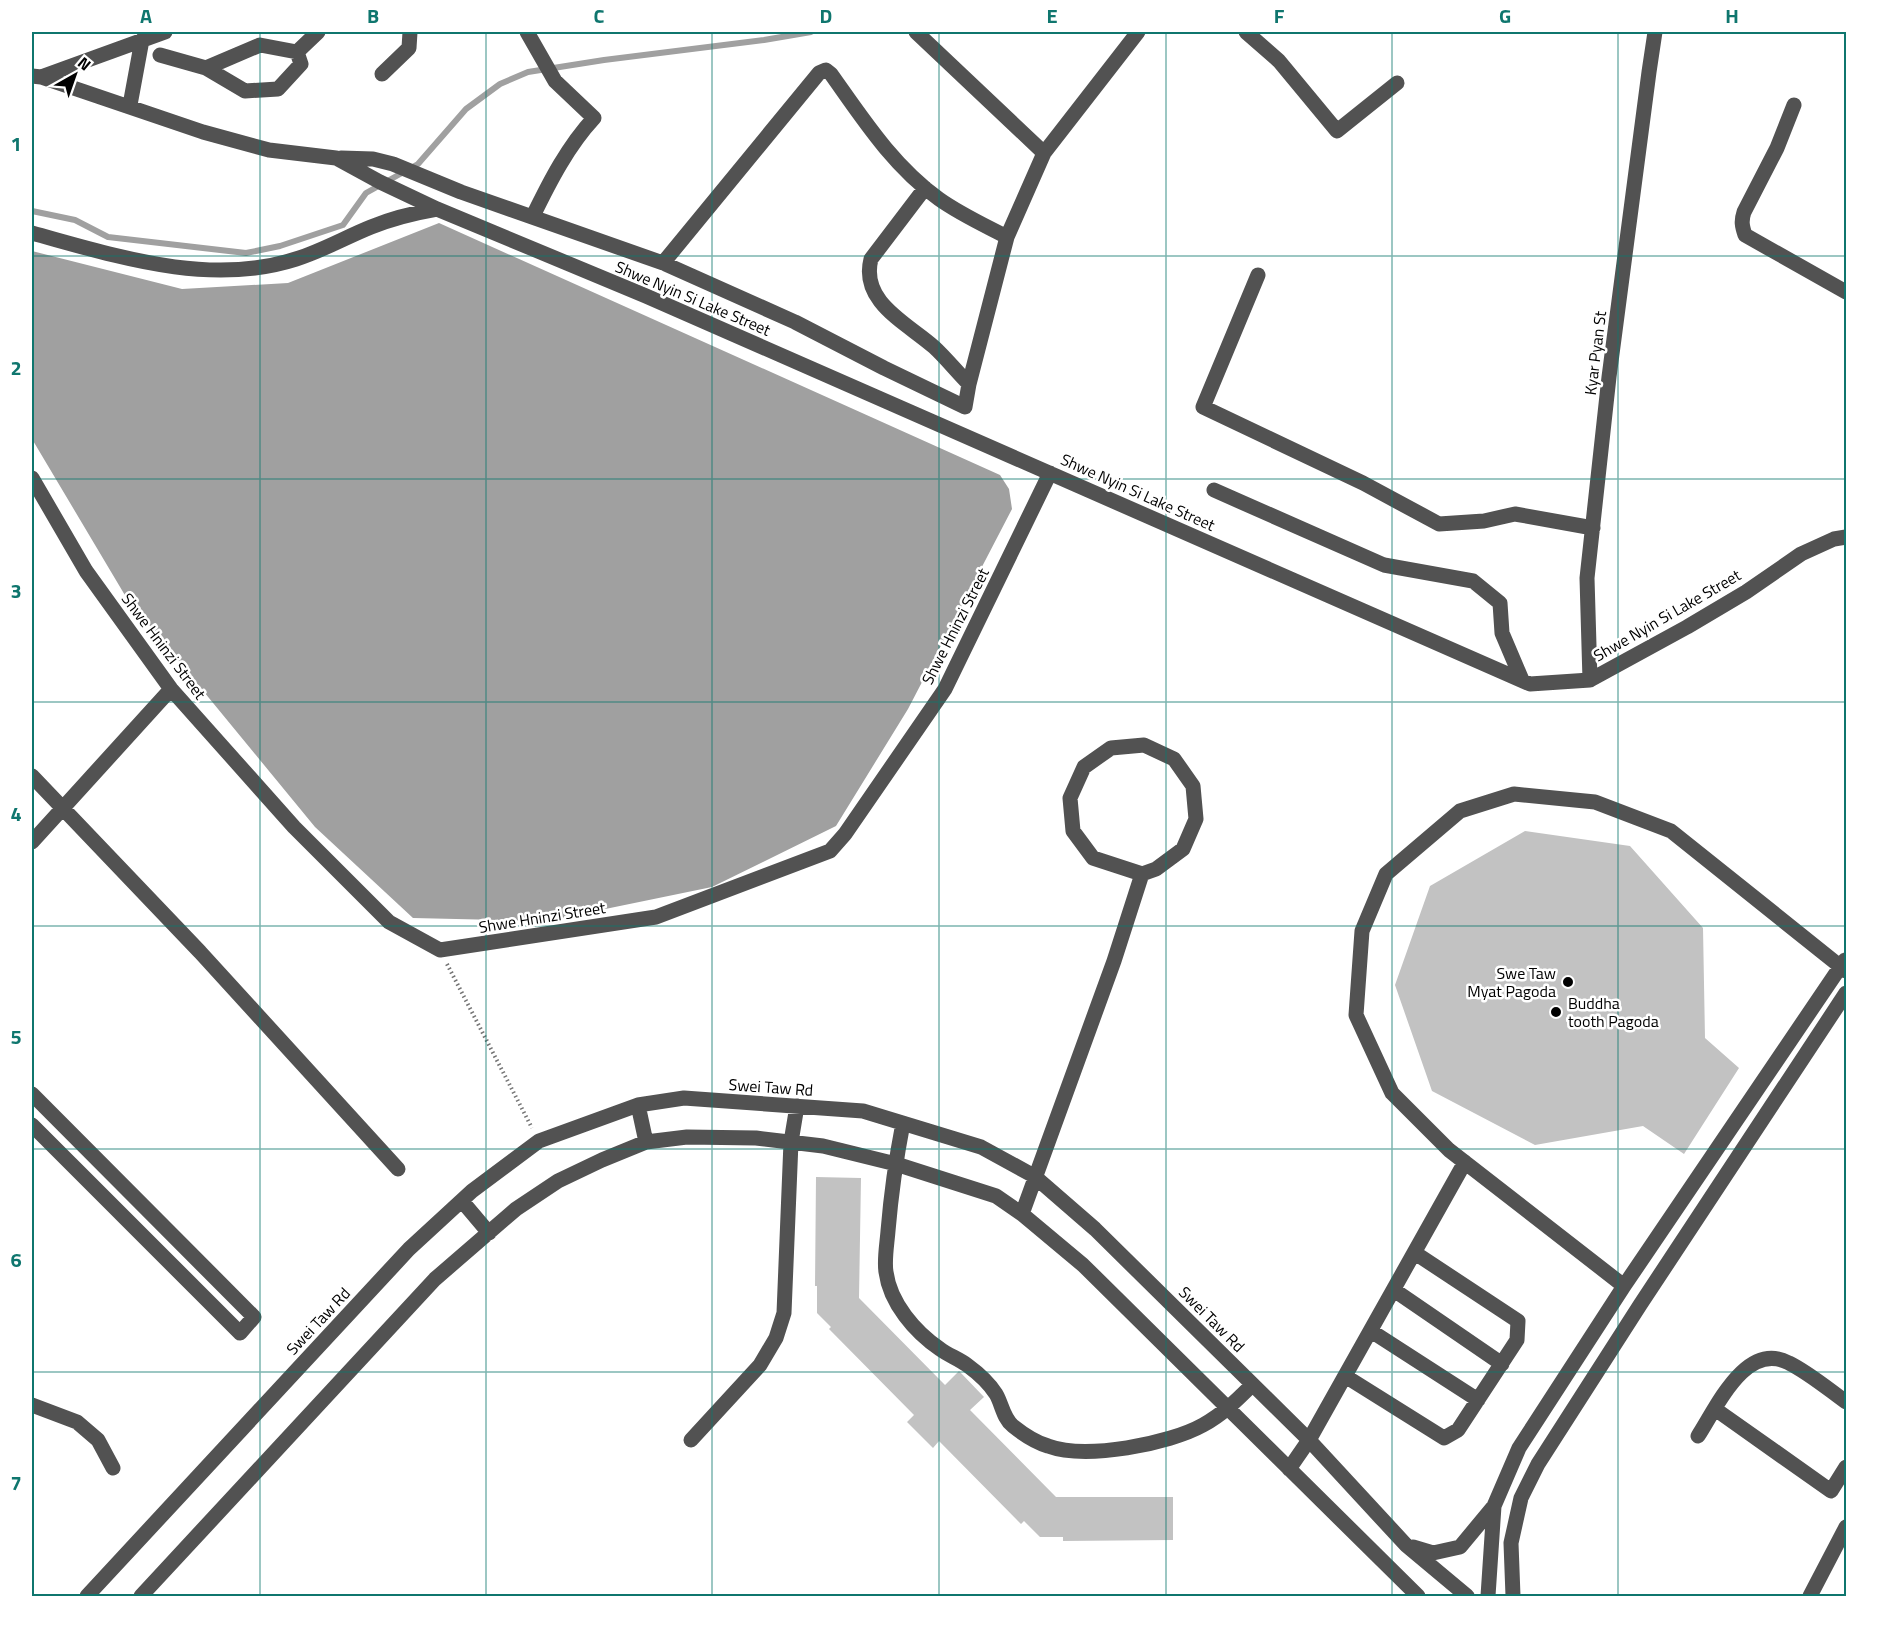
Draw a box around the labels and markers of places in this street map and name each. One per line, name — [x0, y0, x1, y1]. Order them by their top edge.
place label: Swe Taw Myat Pagoda — [1467, 961, 1556, 1003]
marker: Swe Taw Myat Pagoda — [1561, 975, 1575, 989]
place label: Buddha tooth Pagoda — [1568, 991, 1659, 1033]
marker: Buddha tooth Pagoda — [1549, 1005, 1563, 1019]

